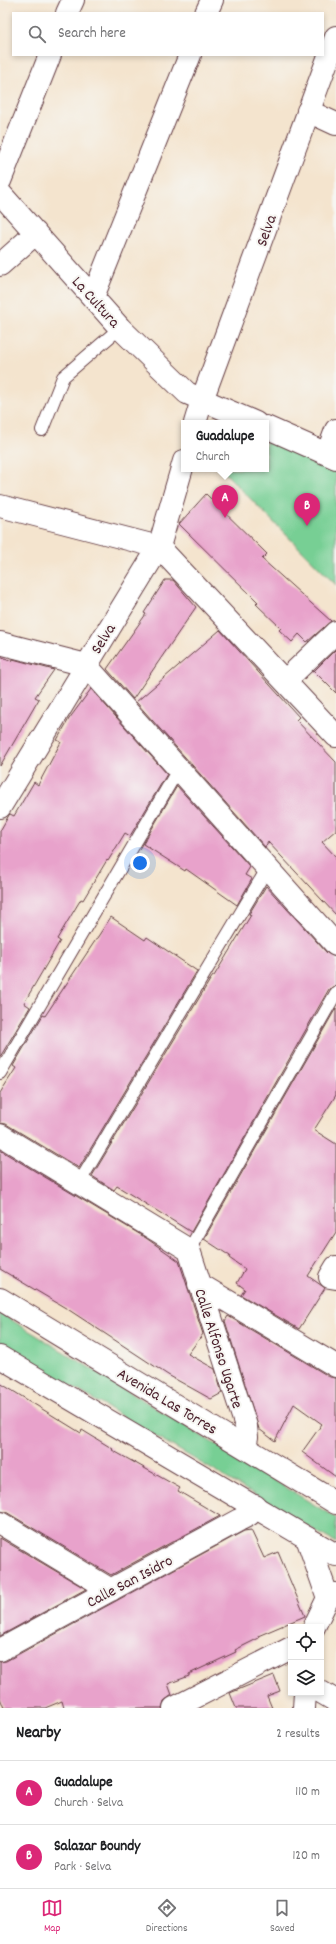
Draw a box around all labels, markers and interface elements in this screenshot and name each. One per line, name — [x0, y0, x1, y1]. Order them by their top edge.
search box — [12, 12, 324, 56]
icon: search — [26, 23, 48, 45]
text: Search here — [58, 23, 126, 45]
street label: Selva — [251, 211, 284, 250]
street label: La Cultura — [66, 272, 125, 334]
popup — [181, 420, 269, 472]
text: Guadalupe — [196, 426, 254, 448]
text: Church — [196, 448, 230, 467]
pin: A — [212, 485, 238, 518]
pin: B — [294, 493, 320, 526]
street label: Selva — [86, 619, 123, 659]
your location — [130, 853, 150, 873]
street label: Calle Alfonso Ugarte — [187, 1286, 248, 1412]
street label: Avenida Las Torres — [112, 1363, 222, 1441]
street label: Calle San Isidro — [83, 1550, 177, 1615]
map controls — [288, 1624, 324, 1696]
button: locate — [288, 1624, 324, 1660]
button: layers — [288, 1660, 324, 1696]
text: Nearby — [16, 1722, 60, 1746]
text: 2 results — [276, 1725, 320, 1744]
text: Guadalupe — [54, 1772, 113, 1794]
text: A — [25, 1783, 33, 1802]
text: 110 m — [295, 1783, 320, 1802]
text: Church · Selva — [54, 1794, 123, 1813]
text: Salazar Boundy — [54, 1836, 140, 1858]
text: B — [26, 1847, 32, 1866]
text: 120 m — [292, 1847, 320, 1866]
text: Park · Selva — [54, 1858, 111, 1877]
tab: Map — [41, 1897, 63, 1937]
tab: Directions — [146, 1897, 188, 1937]
tab: Saved — [270, 1897, 295, 1937]

